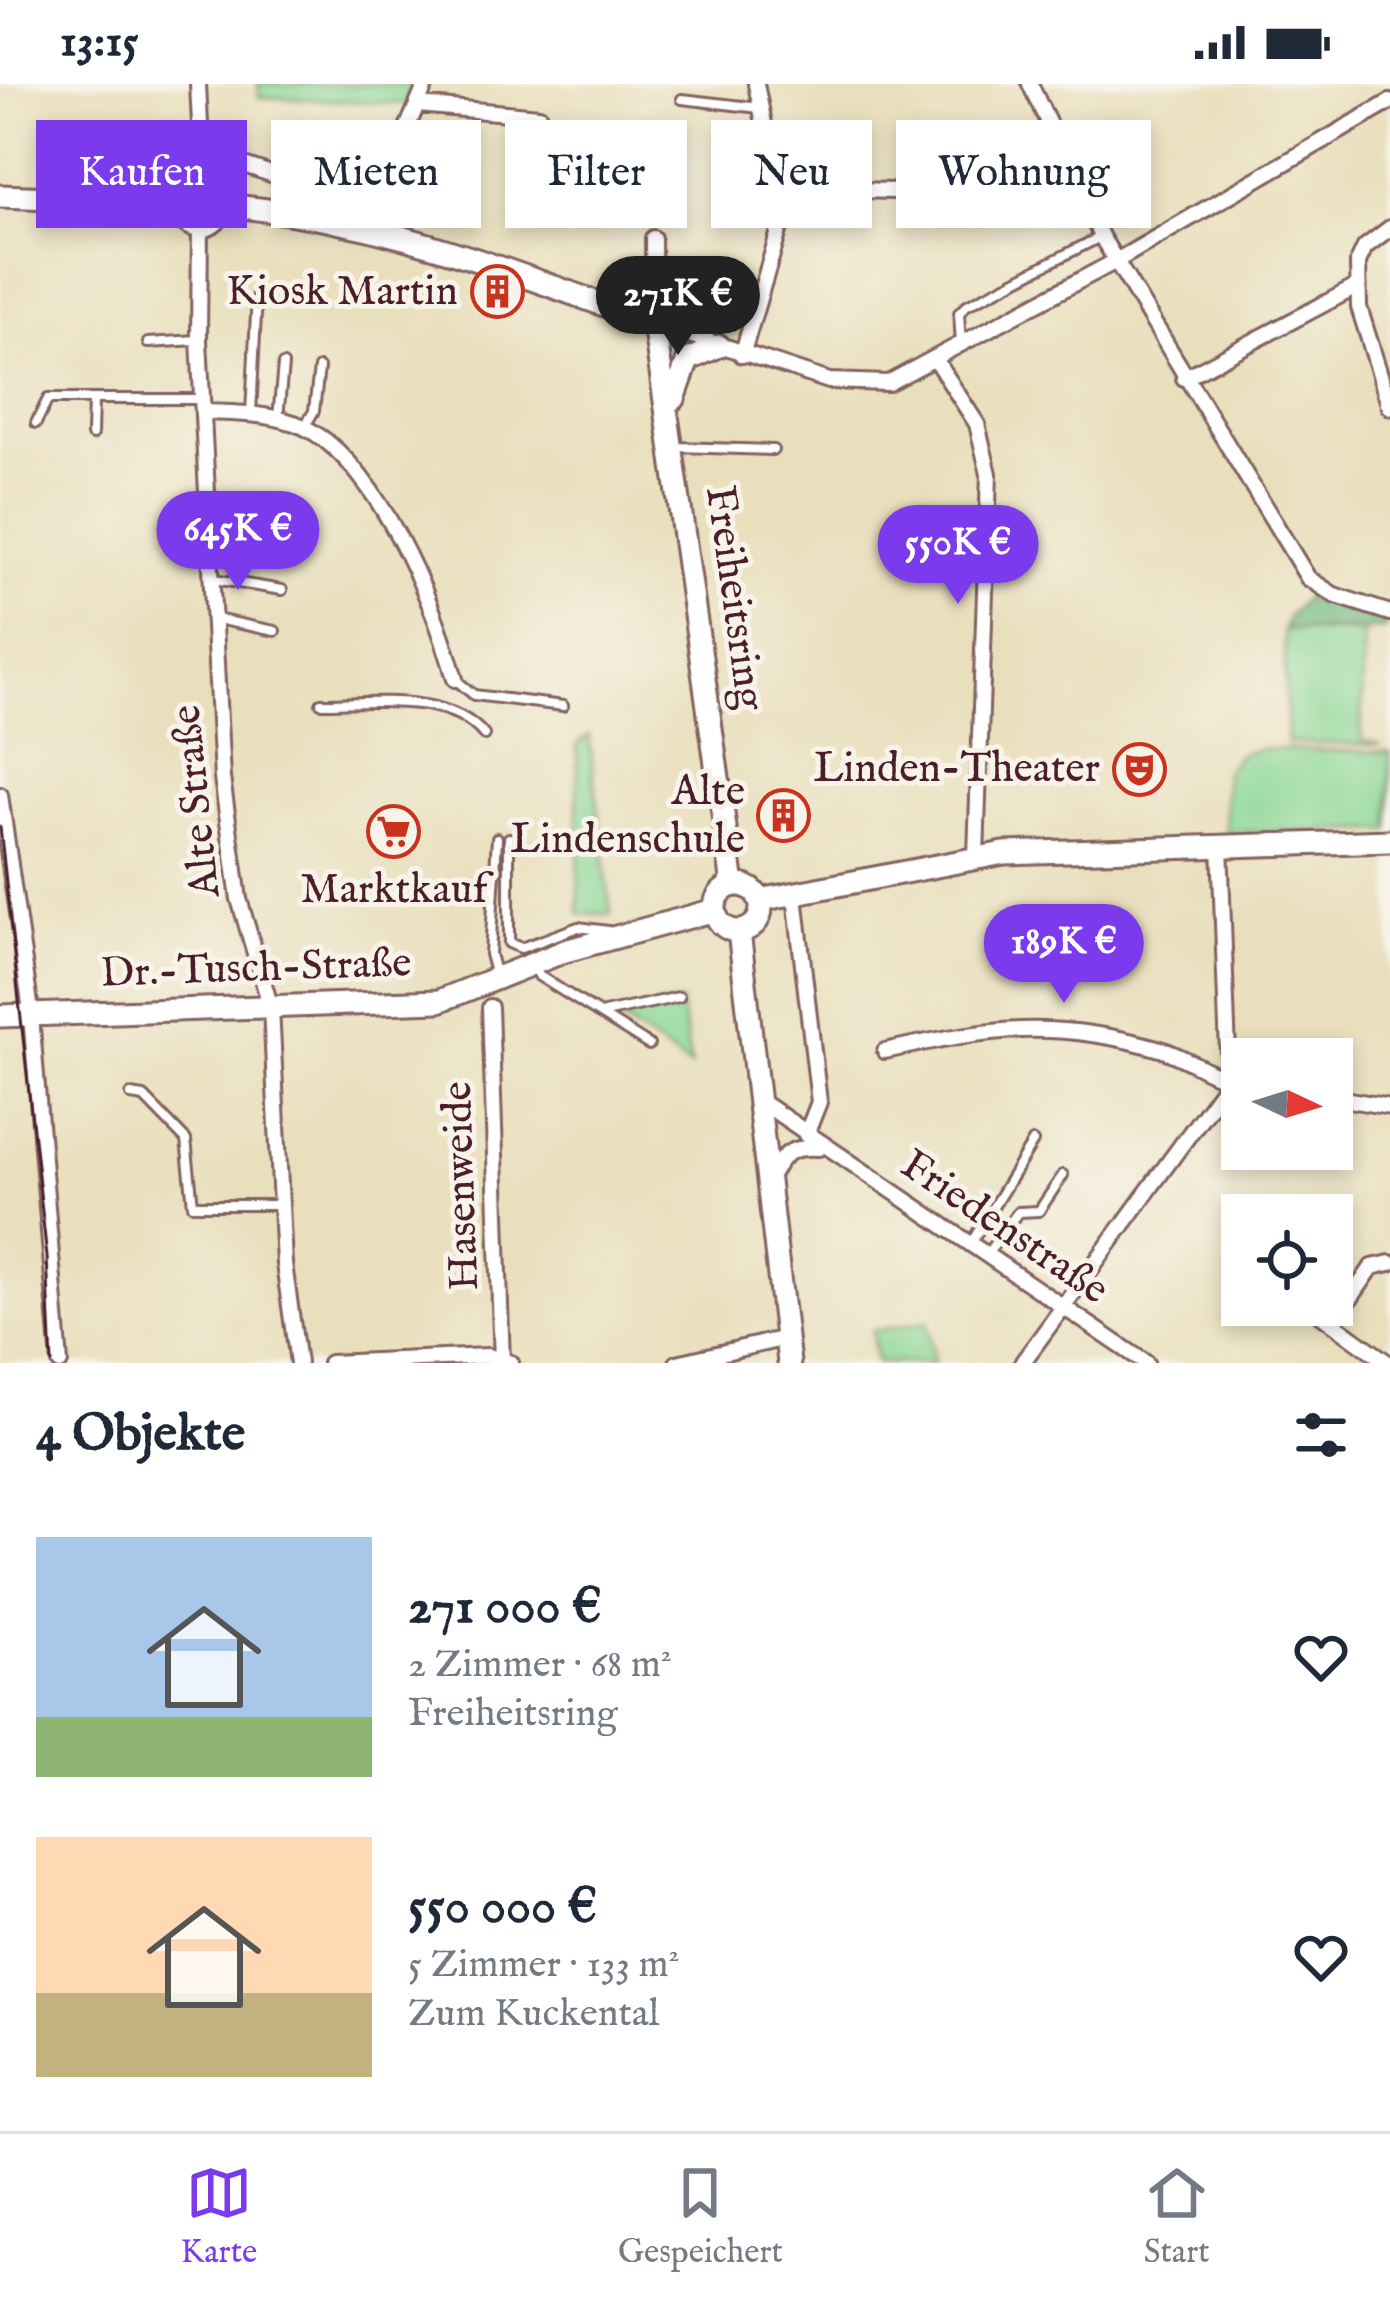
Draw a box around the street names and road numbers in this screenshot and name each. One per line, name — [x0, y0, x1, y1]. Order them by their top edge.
street label: Freiheitsring — [692, 483, 776, 715]
street label: Alte Straße — [161, 702, 234, 901]
street label: Dr.-Tusch-Straße — [100, 937, 412, 1001]
street label: Hasenweide — [432, 1080, 492, 1292]
street label: Friedenstraße — [890, 1139, 1118, 1317]

